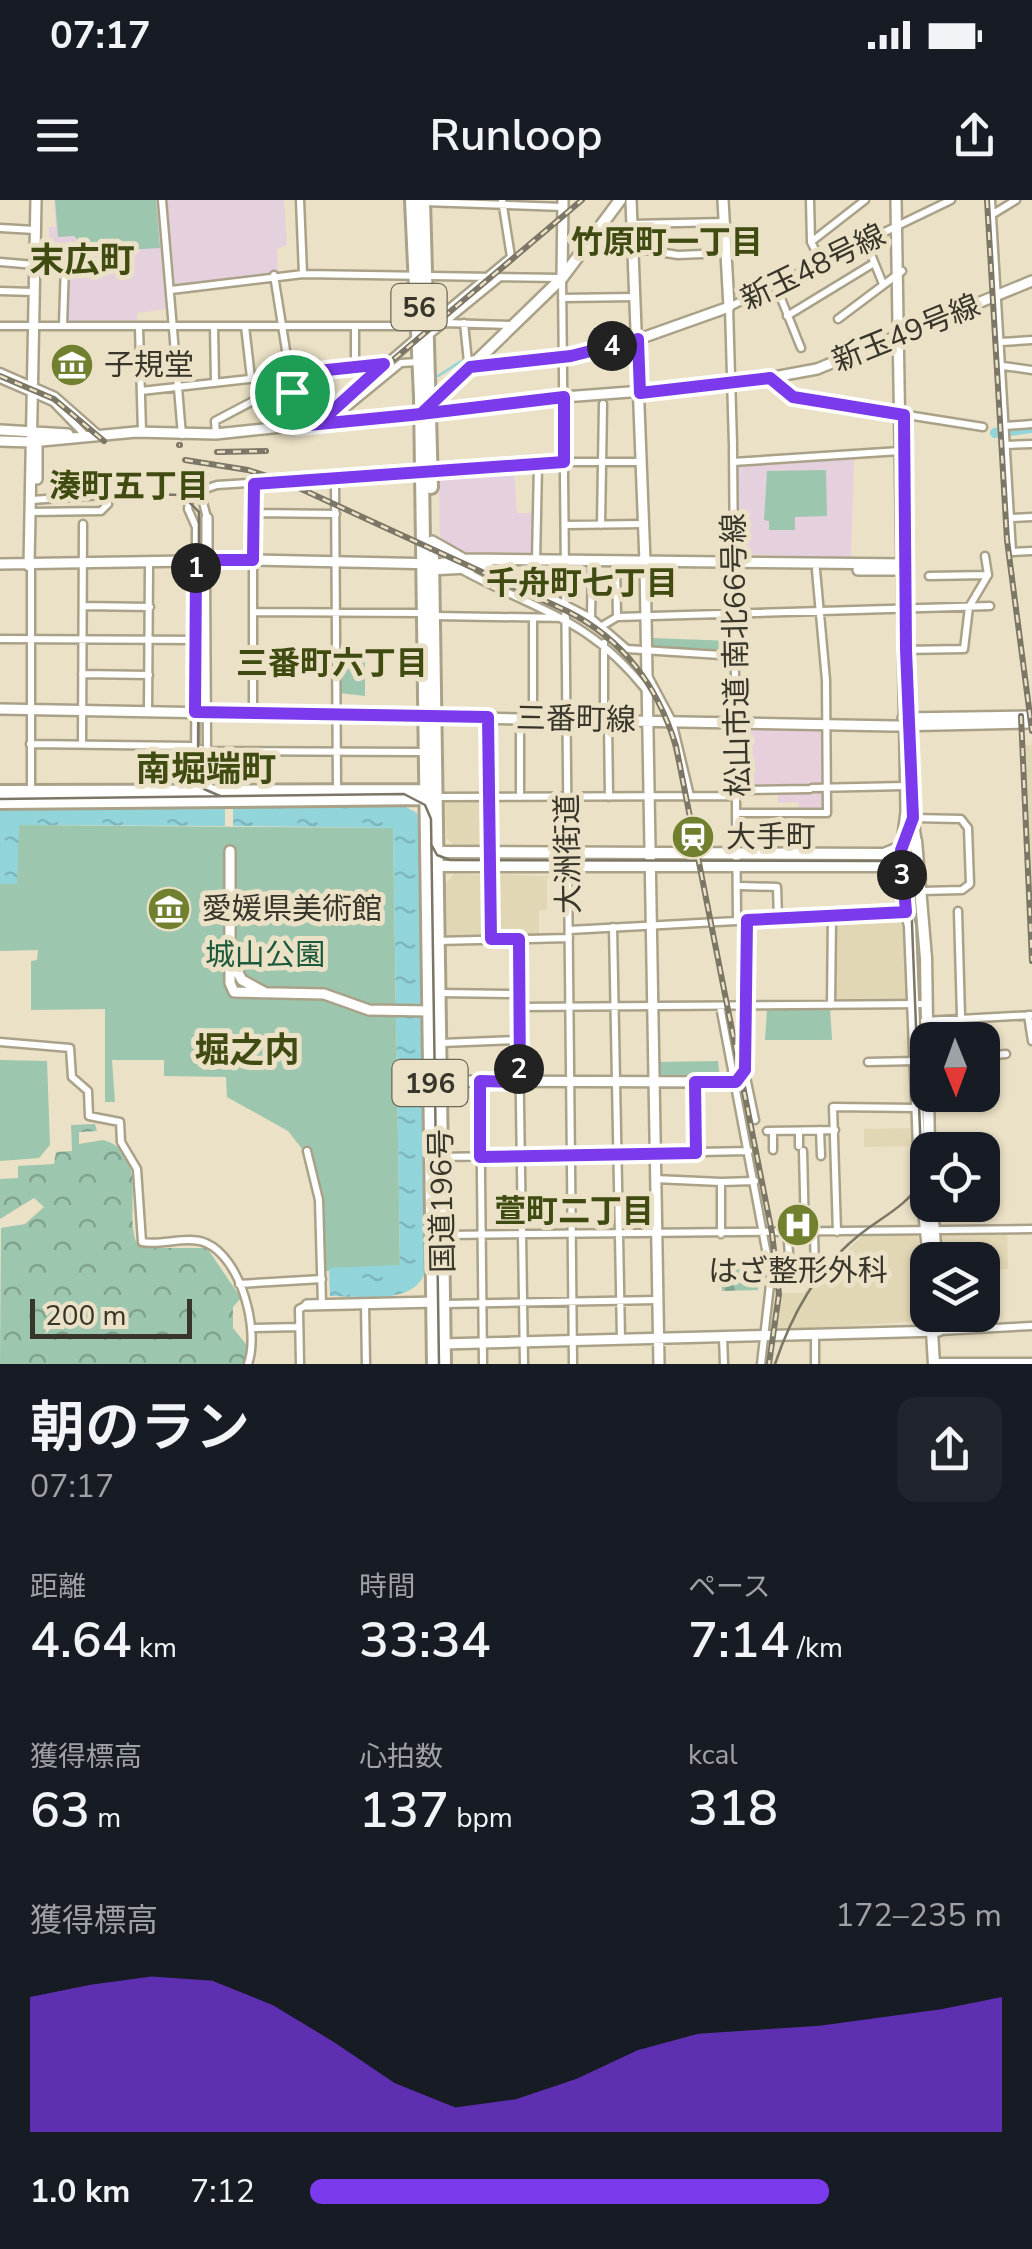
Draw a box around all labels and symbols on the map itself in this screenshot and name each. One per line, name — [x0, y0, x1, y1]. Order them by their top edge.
street label: 新玉48号線 — [734, 215, 892, 320]
district label: 竹原町一丁目 — [571, 221, 763, 264]
district label: 末広町 — [29, 237, 135, 284]
road number: 56 — [392, 284, 446, 330]
street label: 新玉49号線 — [826, 285, 986, 382]
pin: 4 — [587, 321, 637, 371]
museum icon: 子規堂 — [49, 342, 95, 388]
place label: 子規堂 — [104, 345, 194, 386]
pin — [250, 350, 335, 435]
district label: 湊町五丁目 — [49, 465, 209, 508]
street label: 松山市道 南北66号線 — [714, 513, 759, 797]
pin: 1 — [171, 543, 221, 593]
district label: 千舟町七丁目 — [486, 562, 678, 605]
district label: 三番町六丁目 — [236, 642, 428, 685]
street label: 三番町線 — [516, 698, 636, 741]
district label: 南堀端町 — [136, 746, 276, 793]
street label: 大洲街道 — [547, 794, 590, 914]
station icon: 大手町 — [670, 814, 716, 860]
place label: 大手町 — [726, 817, 816, 858]
pin: 3 — [877, 850, 927, 900]
museum icon: 愛媛県美術館 — [146, 886, 192, 932]
place label: 愛媛県美術館 — [202, 889, 382, 930]
park label: 城山公園 — [205, 935, 325, 976]
north arrow — [910, 1022, 1000, 1112]
district label: 堀之内 — [194, 1027, 300, 1074]
pin: 2 — [494, 1044, 544, 1094]
road number: 196 — [392, 1060, 468, 1106]
street label: 国道196号 — [421, 1129, 464, 1273]
district label: 萱町二丁目 — [494, 1190, 654, 1233]
hospital icon: はざ整形外科 — [775, 1202, 821, 1248]
place label: はざ整形外科 — [708, 1251, 888, 1292]
scale bar — [30, 1294, 192, 1338]

